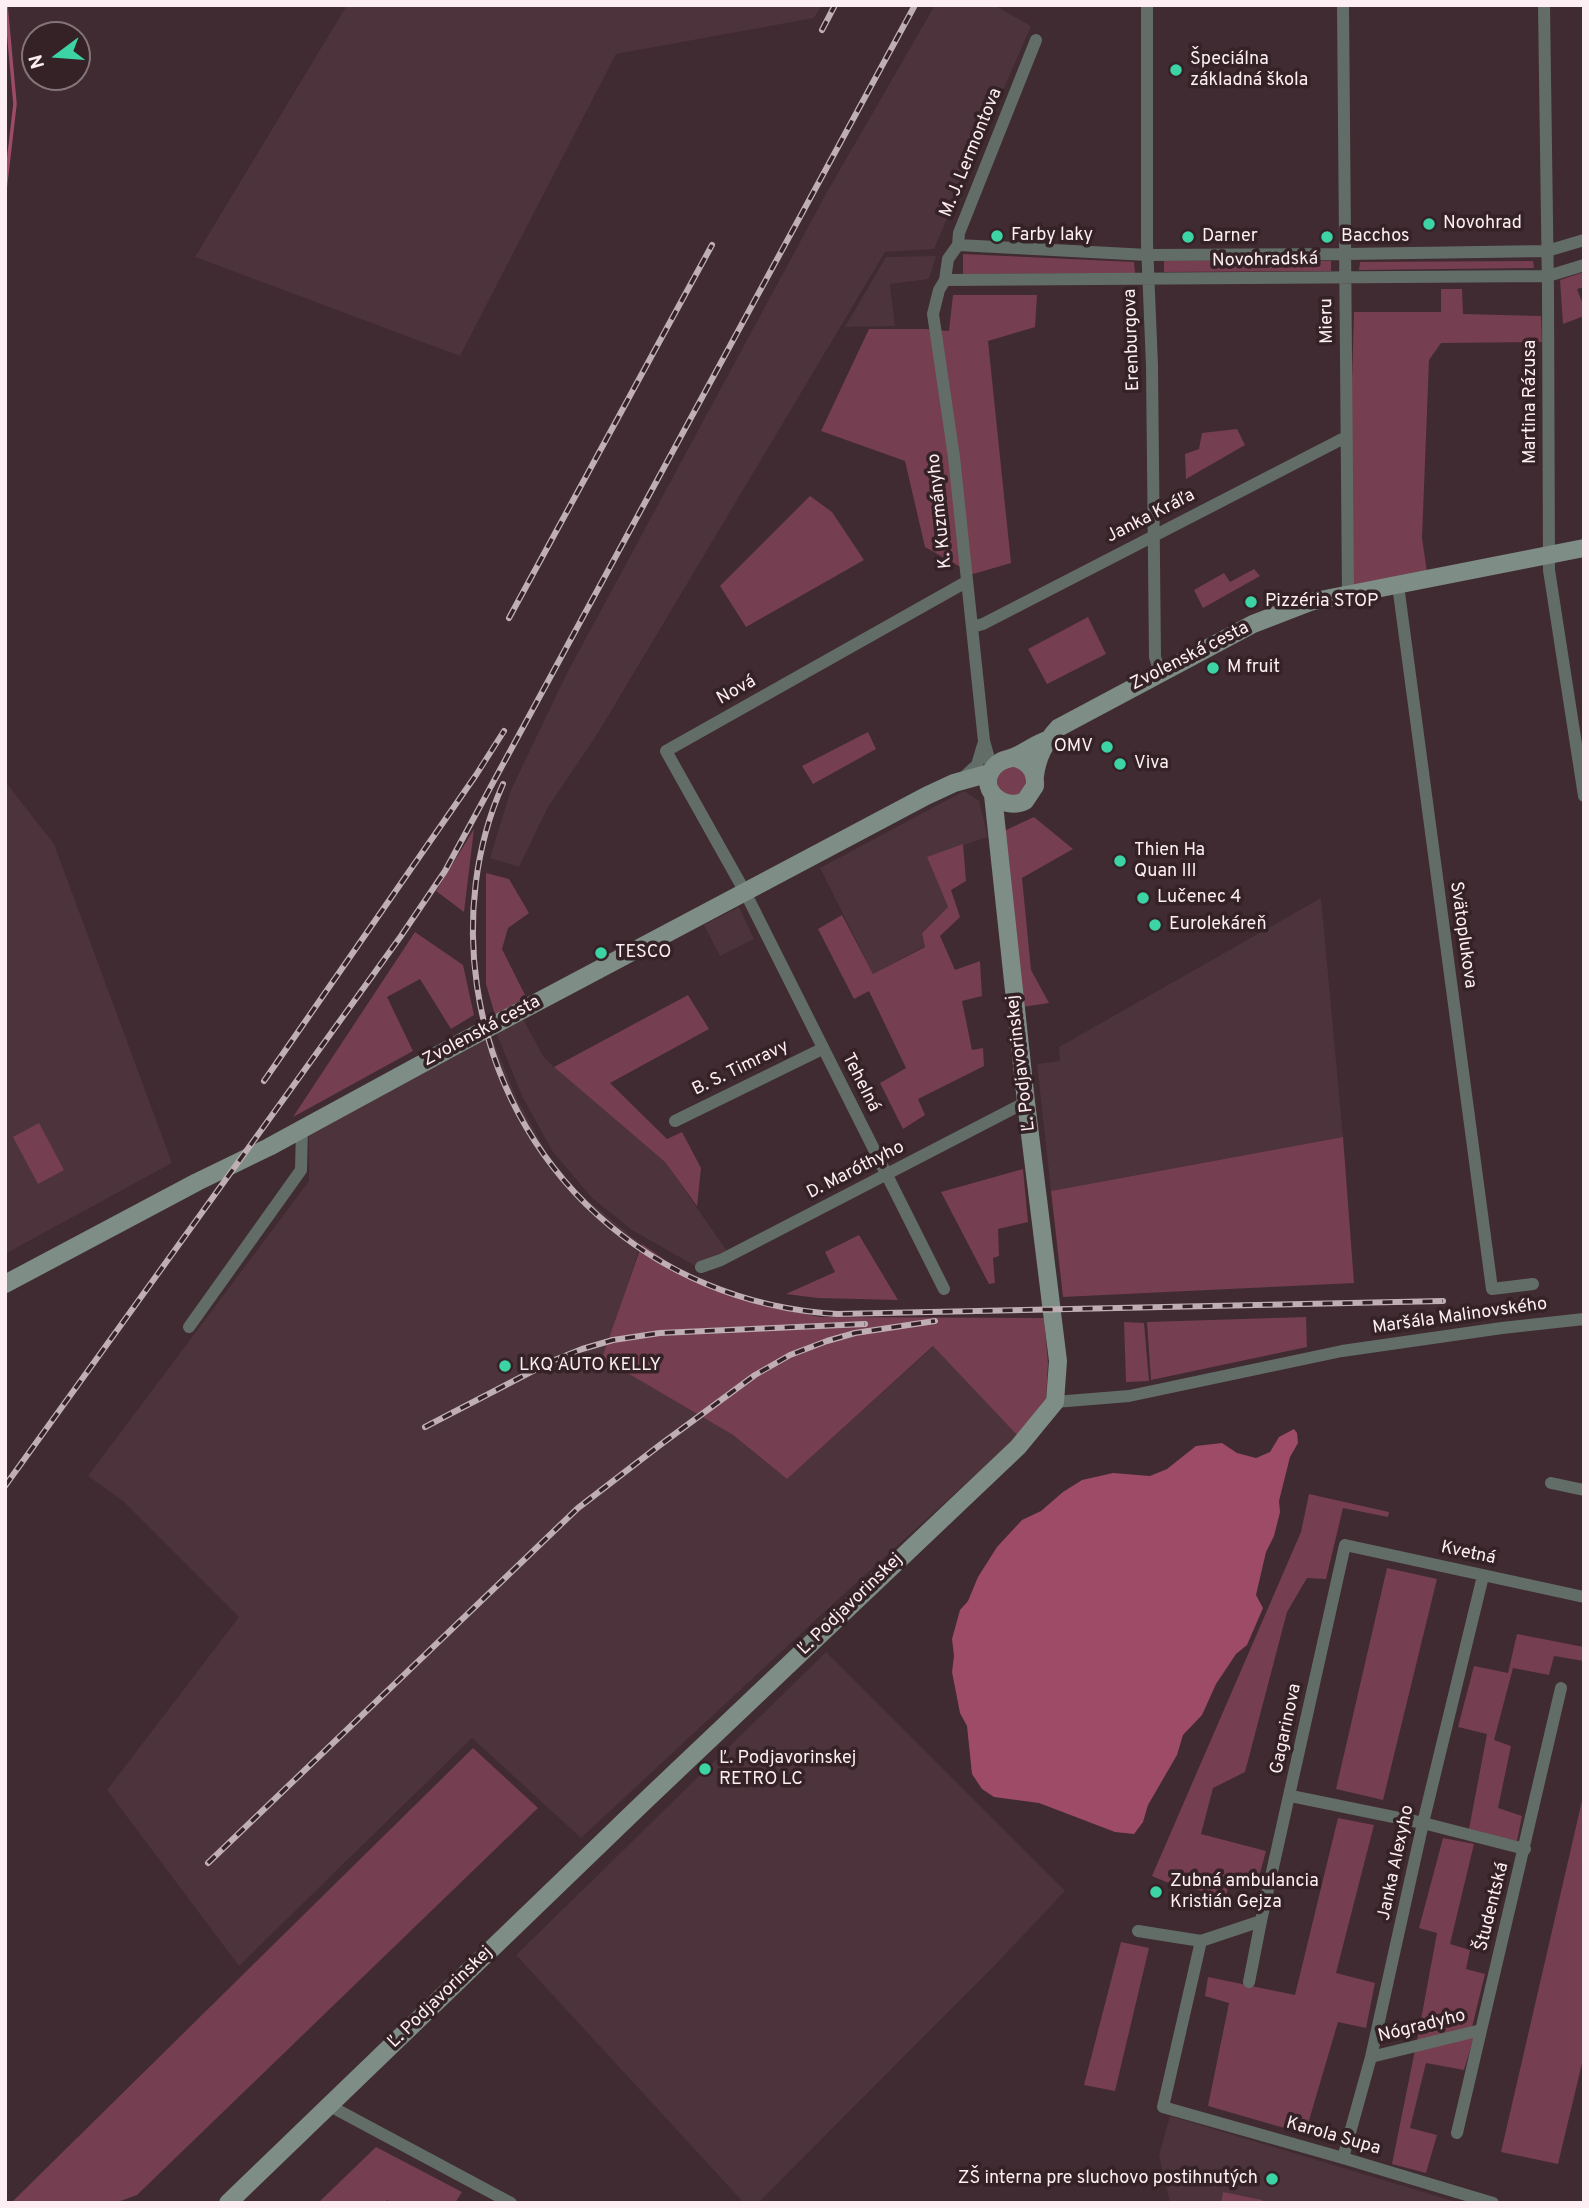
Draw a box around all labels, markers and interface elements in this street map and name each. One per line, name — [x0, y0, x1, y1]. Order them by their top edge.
north arrow — [21, 21, 91, 91]
place label: Špeciálna základná škola — [1190, 49, 1308, 92]
text: N — [24, 51, 51, 71]
marker: Špeciálna základná škola — [1168, 62, 1184, 78]
street label: M. J. Lermontova — [936, 85, 1008, 221]
place label: Novohrad — [1443, 213, 1522, 235]
marker: Novohrad — [1421, 216, 1437, 232]
place label: Farby laky — [1011, 225, 1093, 247]
place label: Darner — [1202, 226, 1258, 248]
place label: Bacchos — [1341, 226, 1410, 248]
marker: Farby laky — [989, 228, 1005, 244]
marker: Darner — [1180, 229, 1196, 245]
marker: Bacchos — [1319, 229, 1335, 245]
street label: Novohradská — [1212, 249, 1318, 273]
street label: Erenburgova — [1120, 288, 1146, 392]
street label: Mieru — [1317, 298, 1339, 344]
street label: Martina Rázusa — [1520, 340, 1542, 464]
street label: K. Kuzmányho — [924, 452, 958, 570]
street label: Janka Kráľa — [1103, 485, 1199, 549]
place label: Pizzéria STOP — [1265, 591, 1378, 613]
marker: Pizzéria STOP — [1243, 594, 1259, 610]
street label: Zvolenská cesta — [1127, 618, 1253, 696]
place label: M fruit — [1227, 657, 1280, 679]
marker: M fruit — [1205, 660, 1221, 676]
street label: Nová — [714, 672, 760, 710]
place label: OMV — [1054, 736, 1093, 758]
marker: OMV — [1099, 739, 1115, 755]
place label: Viva — [1134, 753, 1169, 775]
marker: Viva — [1112, 756, 1128, 772]
place label: Thien Ha Quan III — [1134, 840, 1205, 882]
marker: Thien Ha Quan III — [1112, 853, 1128, 869]
street label: Svätoplukova — [1444, 880, 1480, 990]
place label: Lučenec 4 — [1157, 887, 1241, 909]
marker: Lučenec 4 — [1135, 890, 1151, 906]
place label: Eurolekáreň — [1169, 914, 1267, 936]
marker: Eurolekáreň — [1147, 917, 1163, 933]
place label: TESCO — [615, 942, 671, 964]
marker: TESCO — [593, 945, 609, 961]
street label: Zvolenská cesta — [419, 992, 545, 1072]
street label: Ľ. Podjavorinskej — [1003, 994, 1041, 1132]
street label: B. S. Timravy — [689, 1036, 793, 1102]
street label: Tehelná — [836, 1050, 884, 1116]
street label: D. Maróthyho — [804, 1137, 908, 1205]
street label: Maršála Malinovského — [1371, 1294, 1549, 1340]
place label: LKQ AUTO KELLY — [519, 1355, 661, 1377]
marker: LKQ AUTO KELLY — [497, 1358, 513, 1374]
street label: Kvetná — [1439, 1538, 1497, 1570]
street label: Ľ. Podjavorinskej — [794, 1550, 908, 1660]
street label: Gagarinova — [1267, 1682, 1307, 1776]
place label: Ľ. Podjavorinskej RETRO LC — [719, 1748, 856, 1790]
marker: Ľ. Podjavorinskej RETRO LC — [697, 1761, 713, 1777]
street label: Janka Alexyho — [1374, 1803, 1420, 1923]
street label: Študentská — [1472, 1860, 1514, 1954]
place label: Zubná ambulancia Kristián Gejza — [1170, 1871, 1319, 1913]
marker: Zubná ambulancia Kristián Gejza — [1148, 1884, 1164, 1900]
street label: Ľ. Podjavorinskej — [384, 1943, 498, 2053]
street label: Nógradyho — [1376, 2006, 1468, 2048]
street label: Karola Supa — [1283, 2113, 1383, 2161]
place label: ZŠ interna pre sluchovo postihnutých — [958, 2168, 1258, 2190]
marker: ZŠ interna pre sluchovo postihnutých — [1264, 2171, 1280, 2187]

